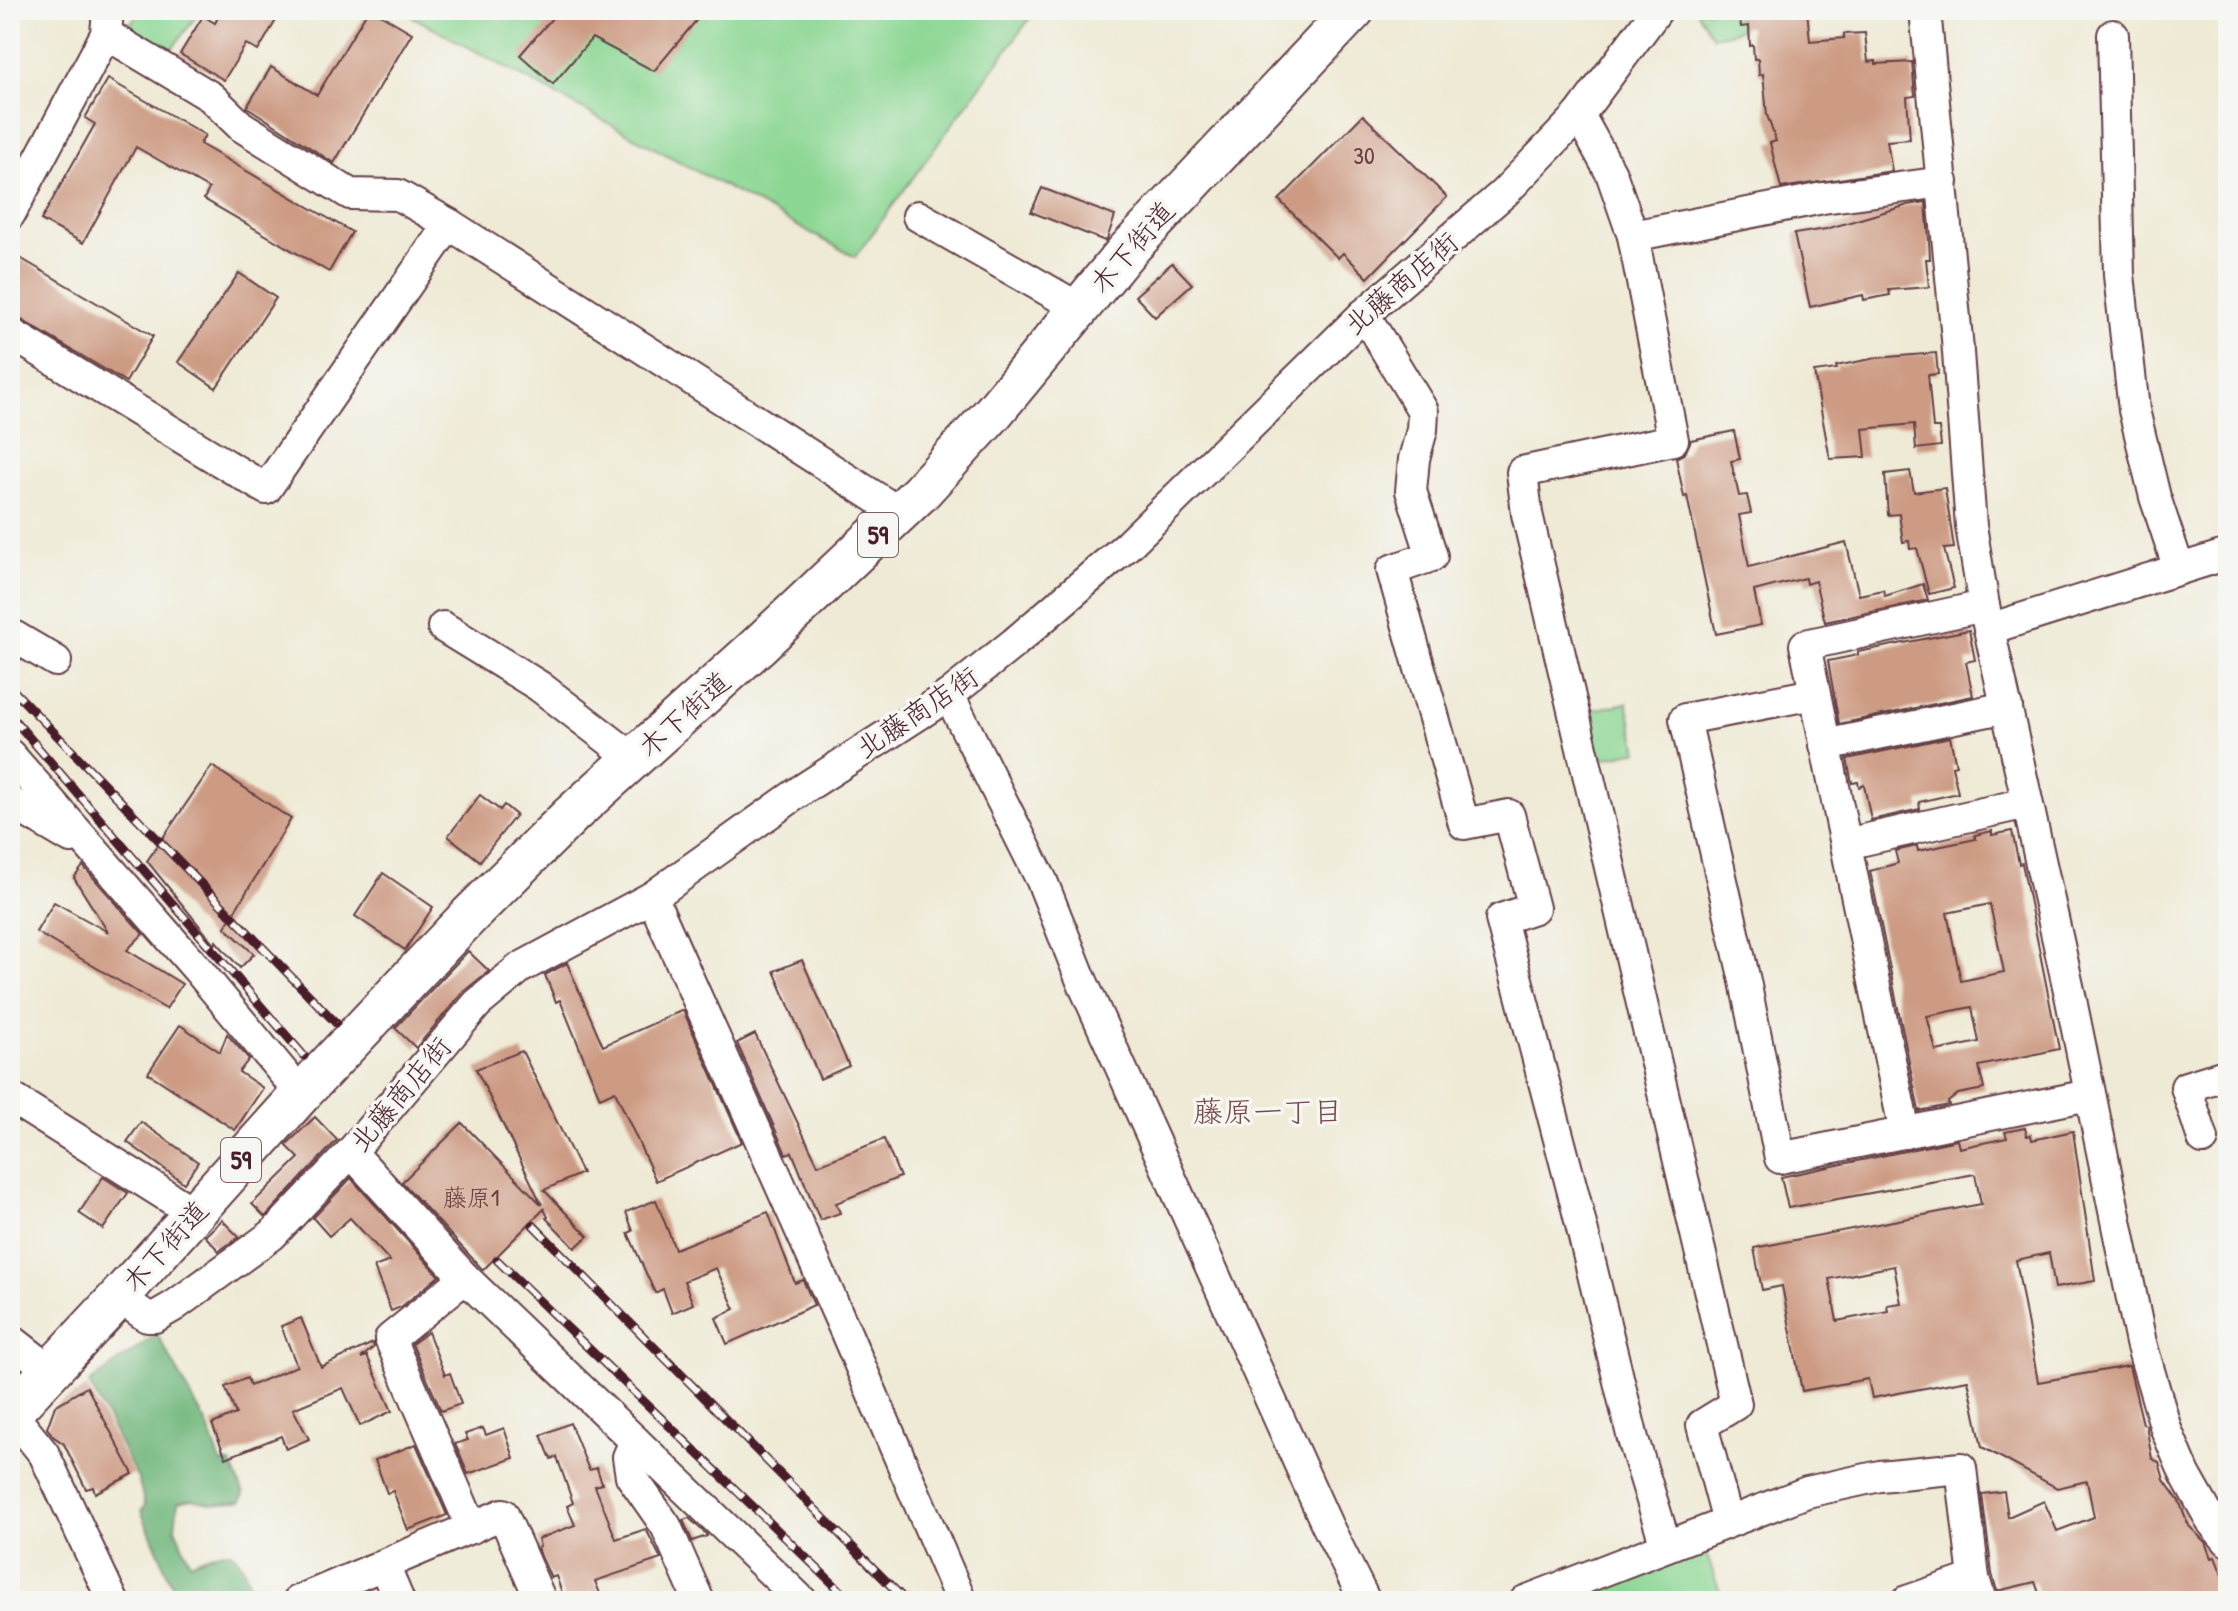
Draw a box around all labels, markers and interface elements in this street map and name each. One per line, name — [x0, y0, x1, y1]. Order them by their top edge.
house number: 30 — [1353, 139, 1375, 171]
street label: 木下街道 — [1081, 192, 1183, 302]
street label: 北藤商店街 — [1336, 223, 1466, 343]
road number: 59 — [858, 513, 898, 557]
street label: 北藤商店街 — [848, 657, 986, 767]
street label: 木下街道 — [630, 662, 738, 766]
street label: 北藤商店街 — [340, 1028, 460, 1160]
district label: 藤原一丁目 — [1193, 1091, 1343, 1131]
road number: 59 — [221, 1138, 261, 1182]
house number: 藤原1 — [443, 1181, 499, 1213]
street label: 木下街道 — [113, 1192, 217, 1300]

